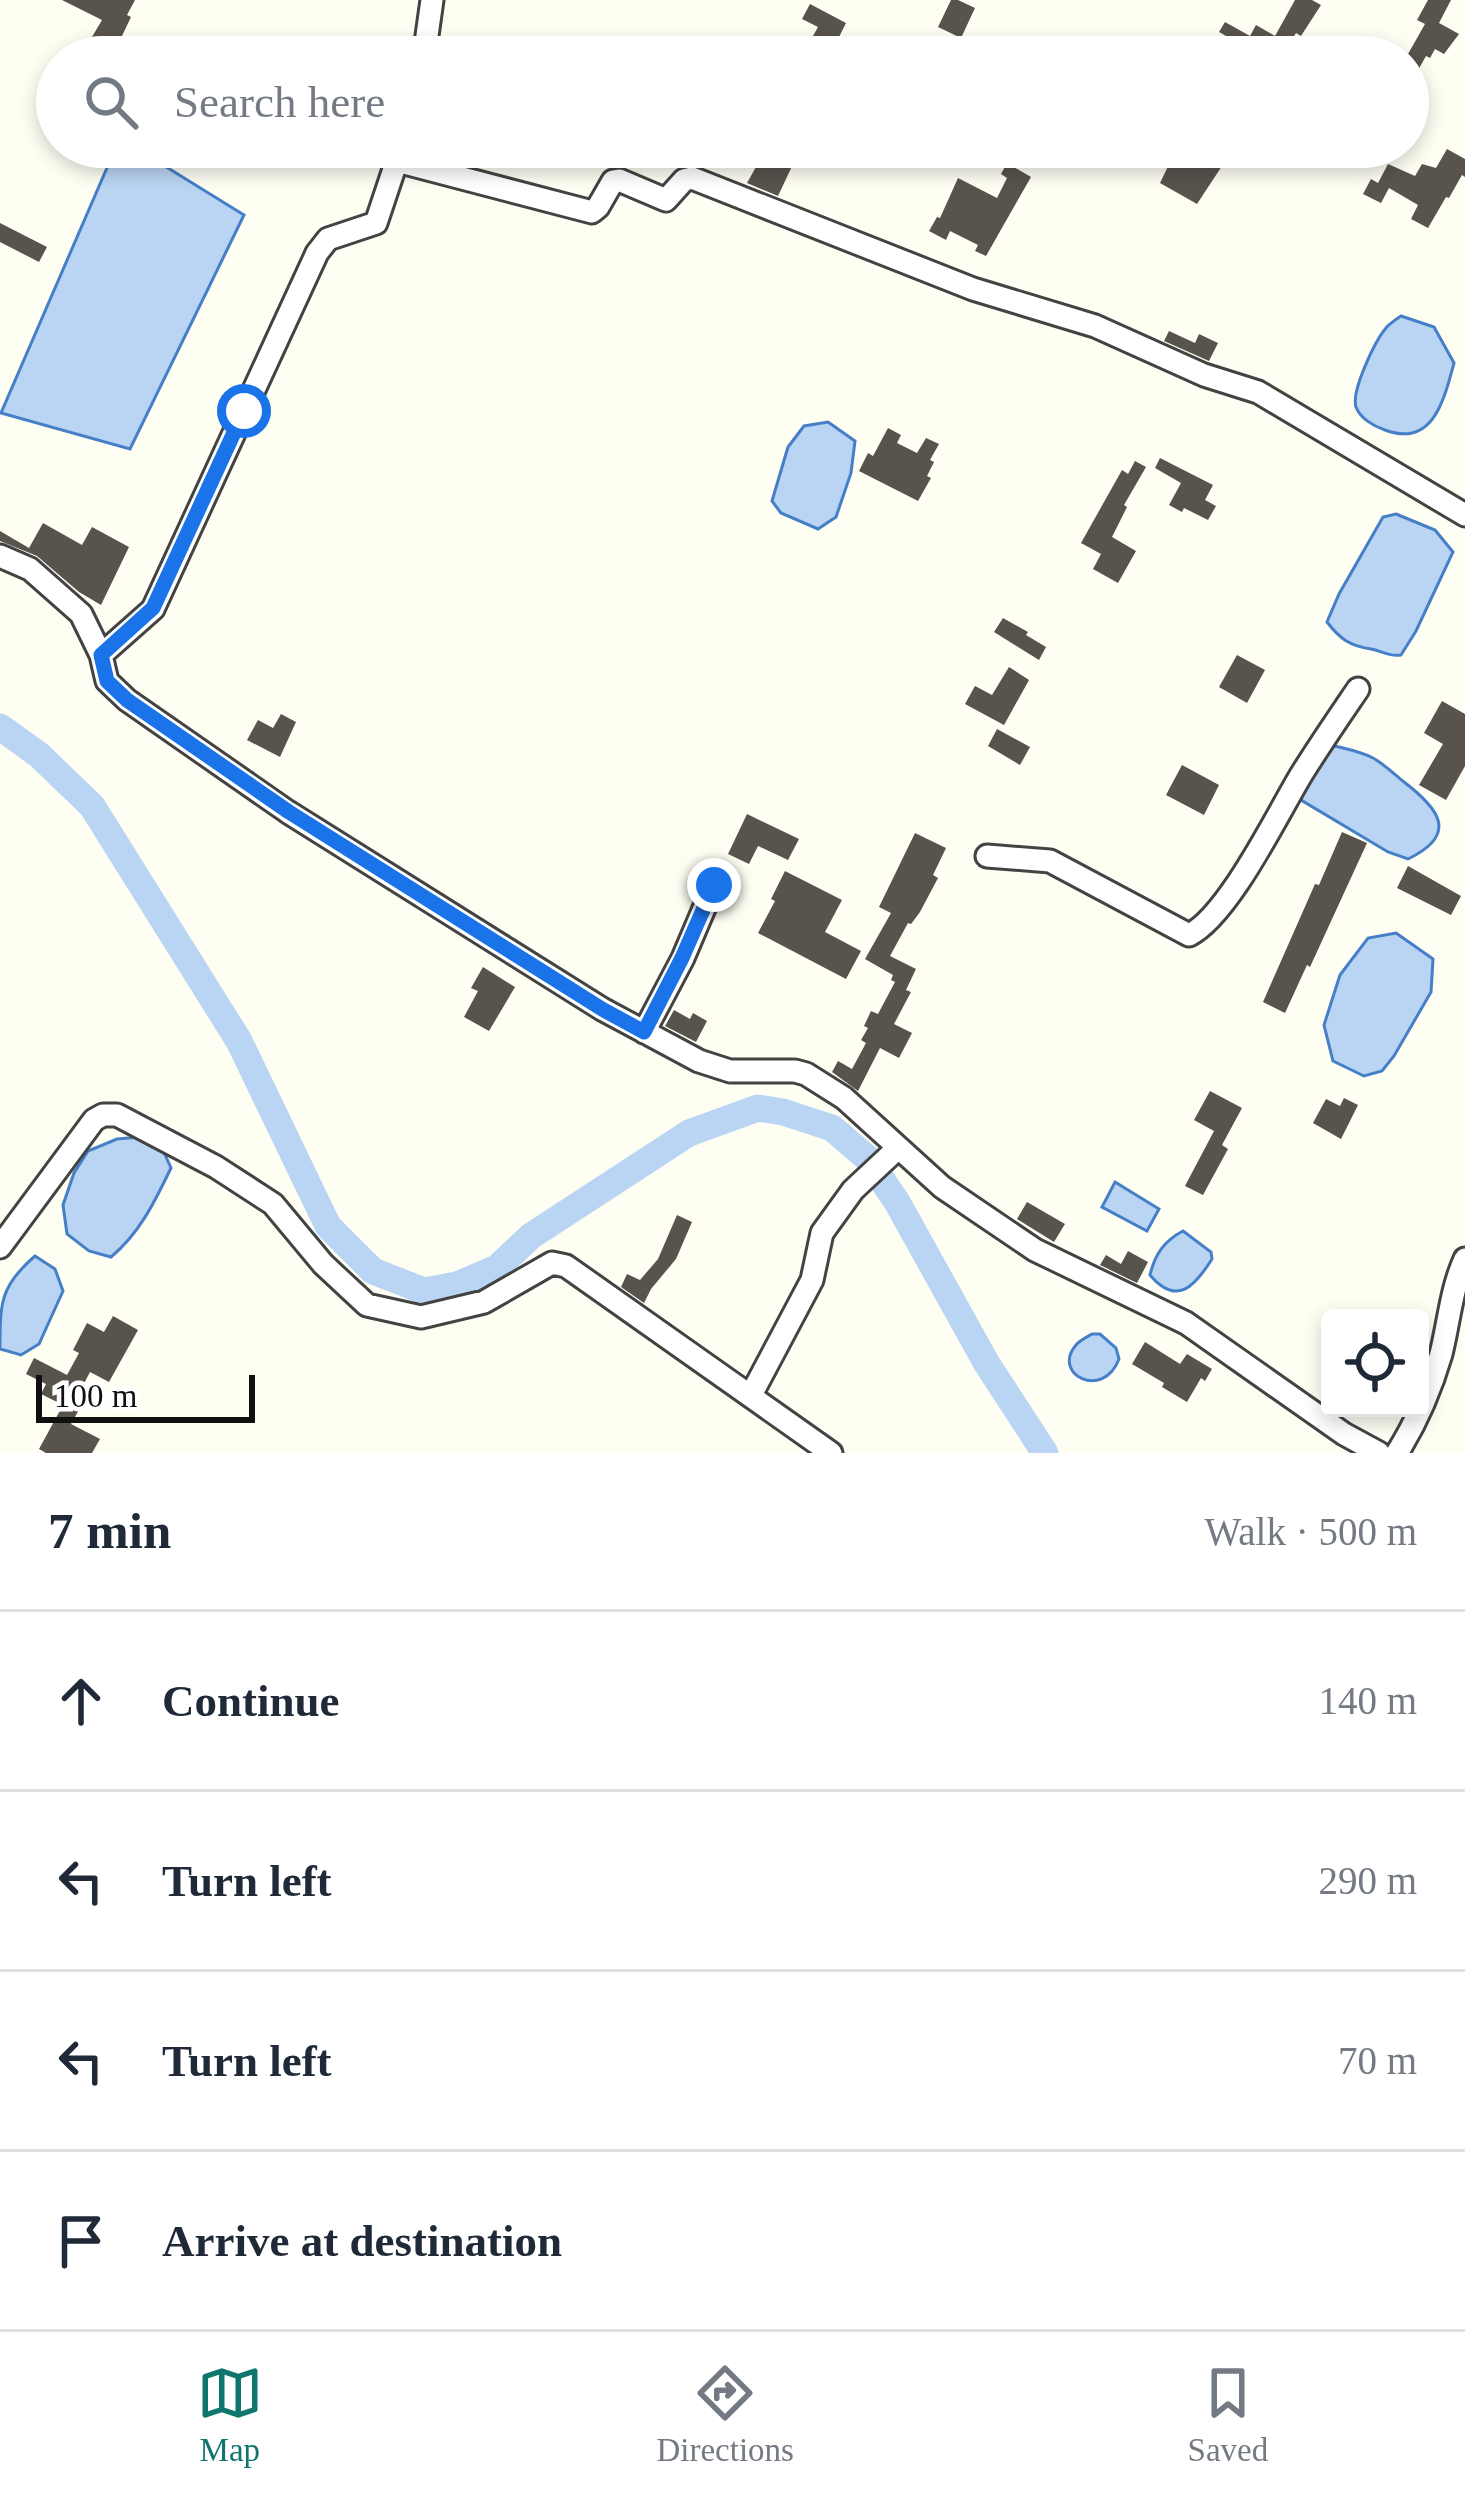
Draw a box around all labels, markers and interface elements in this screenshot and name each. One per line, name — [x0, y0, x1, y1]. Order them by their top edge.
search box — [36, 36, 1429, 168]
icon: search — [78, 69, 144, 135]
text: Search here — [174, 77, 385, 127]
route start — [217, 384, 271, 438]
route end — [687, 858, 741, 912]
map controls — [1321, 1309, 1429, 1417]
button: locate — [1321, 1309, 1429, 1417]
scale bar — [36, 1369, 255, 1422]
text: 100 m — [54, 1378, 137, 1414]
text: 7 min — [48, 1503, 171, 1559]
text: Walk · 500 m — [1205, 1510, 1417, 1553]
icon: ahead — [48, 1668, 114, 1734]
text: Continue — [162, 1676, 340, 1726]
text: 140 m — [1318, 1679, 1417, 1722]
icon: left — [48, 1848, 114, 1914]
text: Turn left — [162, 1856, 332, 1906]
text: 290 m — [1318, 1859, 1417, 1902]
icon: left — [48, 2028, 114, 2094]
text: Turn left — [162, 2036, 332, 2086]
text: 70 m — [1338, 2039, 1417, 2082]
icon: arrive — [48, 2208, 114, 2274]
text: Arrive at destination — [162, 2216, 562, 2266]
tab: Map — [197, 2360, 263, 2469]
tab: Directions — [656, 2360, 794, 2469]
tab: Saved — [1188, 2360, 1268, 2469]

